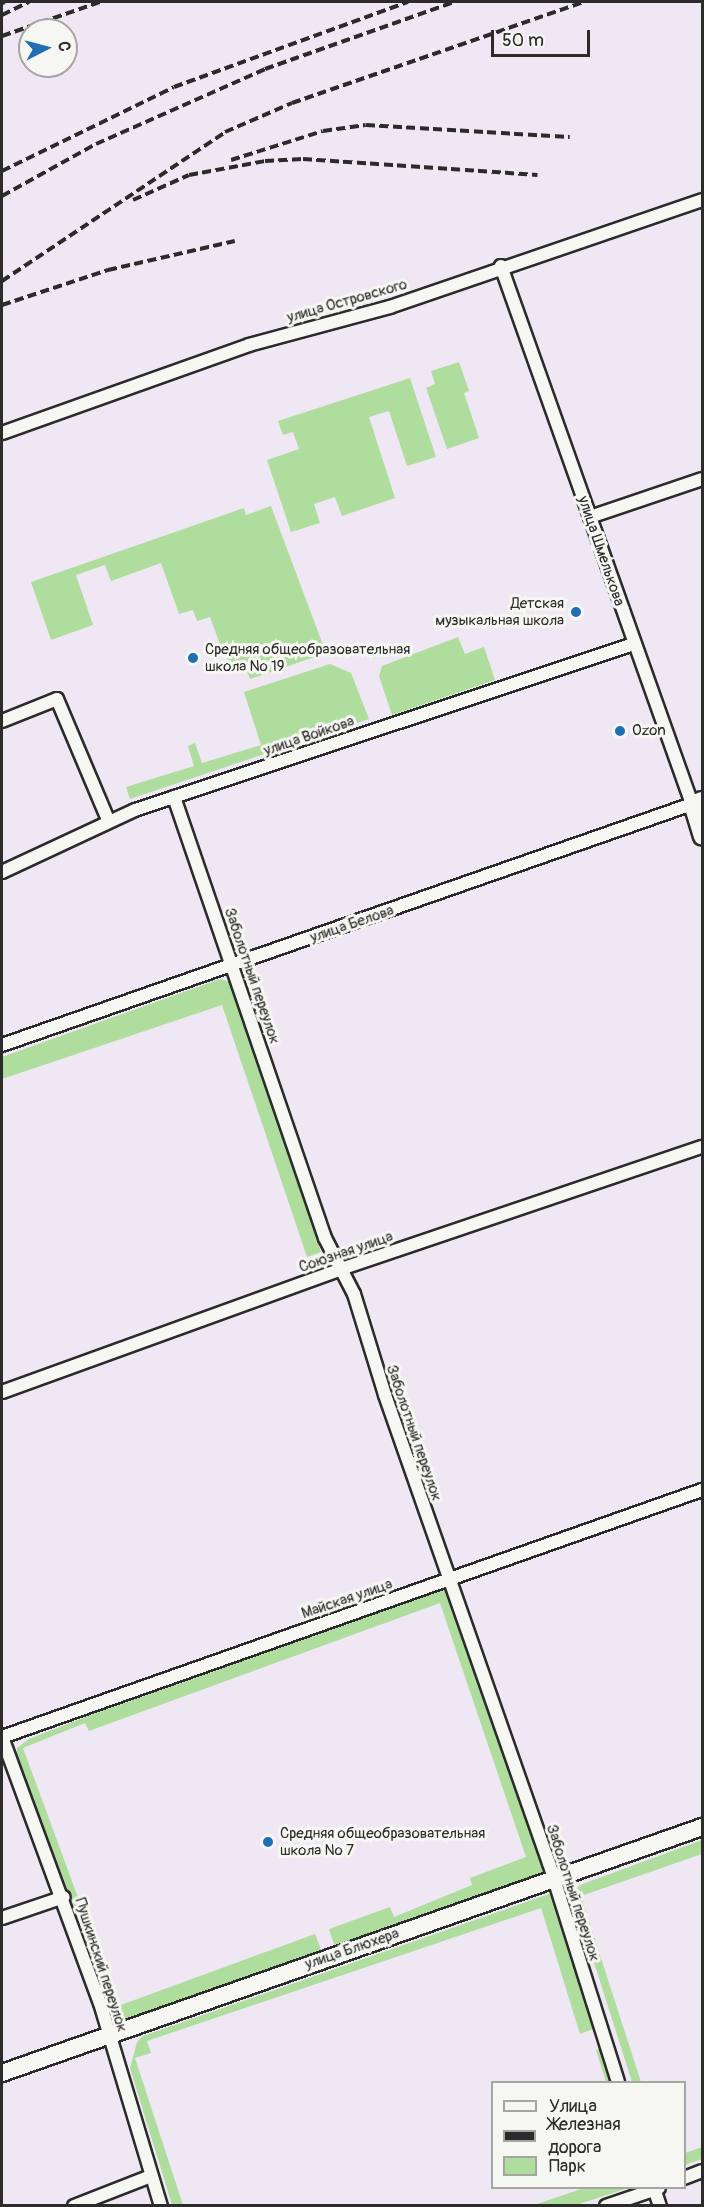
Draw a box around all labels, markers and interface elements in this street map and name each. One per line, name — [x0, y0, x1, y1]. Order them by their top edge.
north arrow — [18, 18, 78, 78]
scale bar — [494, 18, 593, 56]
text: 50 m — [502, 29, 544, 52]
text: С — [53, 40, 74, 52]
street label: улица Островского — [285, 275, 409, 327]
street label: улица Шмелькова — [574, 494, 628, 608]
place label: Детская музыкальная школа — [435, 594, 564, 629]
marker: Детская музыкальная школа — [569, 605, 583, 619]
place label: Средняя общеобразовательная школа № 19 — [205, 640, 410, 675]
marker: Средняя общеобразовательная школа № 19 — [186, 651, 200, 665]
street label: улица Войкова — [261, 712, 357, 760]
place label: Ozon — [632, 722, 666, 740]
marker: Ozon — [613, 724, 627, 738]
street label: улица Белова — [308, 901, 396, 947]
street label: Заболотный переулок — [220, 906, 284, 1046]
street label: Союзная улица — [297, 1227, 395, 1277]
street label: Заболотный переулок — [382, 1363, 446, 1503]
street label: Майская улица — [299, 1575, 395, 1623]
street label: Заболотный переулок — [542, 1822, 604, 1964]
place label: Средняя общеобразовательная школа № 7 — [280, 1824, 485, 1859]
marker: Средняя общеобразовательная школа № 7 — [261, 1835, 275, 1849]
street label: Пушкинский переулок — [71, 1896, 131, 2034]
street label: улица Блюхера — [303, 1925, 401, 1973]
legend — [491, 2081, 686, 2189]
text: Улица — [549, 2095, 597, 2118]
text: Железная дорога — [548, 2113, 621, 2159]
text: Парк — [549, 2155, 586, 2178]

